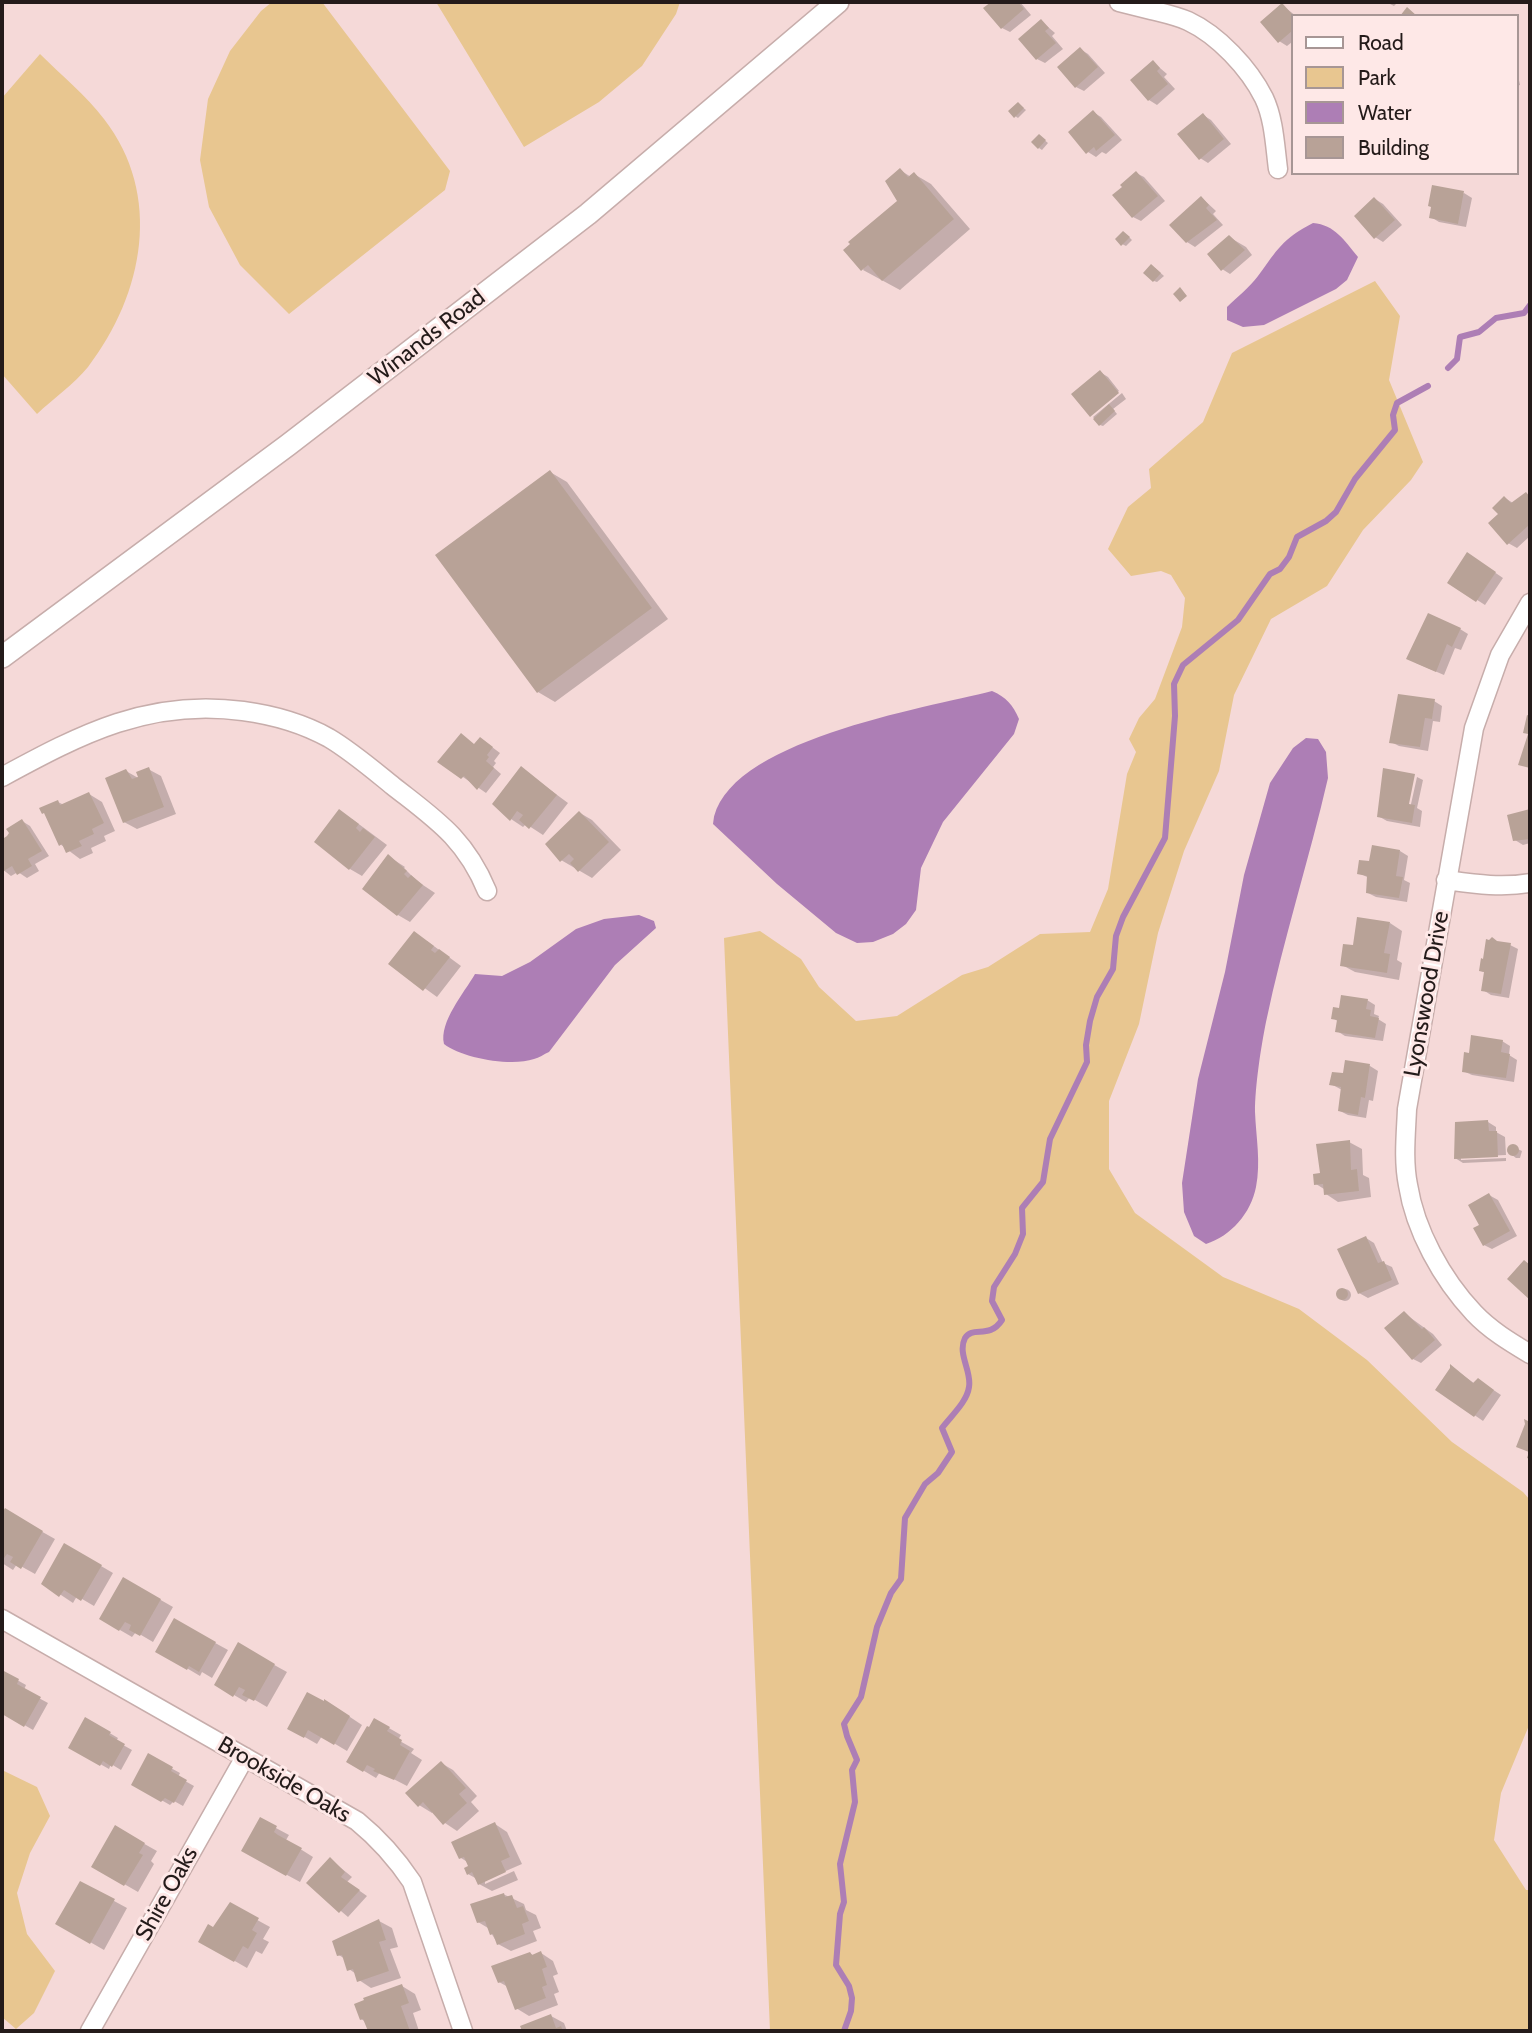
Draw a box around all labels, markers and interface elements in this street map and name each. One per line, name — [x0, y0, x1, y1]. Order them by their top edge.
legend — [1290, 14, 1518, 175]
text: Road — [1358, 30, 1404, 55]
text: Park — [1358, 65, 1396, 90]
text: Water — [1358, 100, 1411, 125]
text: Building — [1358, 135, 1429, 160]
street label: Winands Road — [363, 284, 491, 392]
street label: Lyonswood Drive — [1399, 909, 1455, 1079]
street label: Brookside Oaks — [213, 1731, 355, 1829]
street label: Shire Oaks — [130, 1842, 204, 1946]

